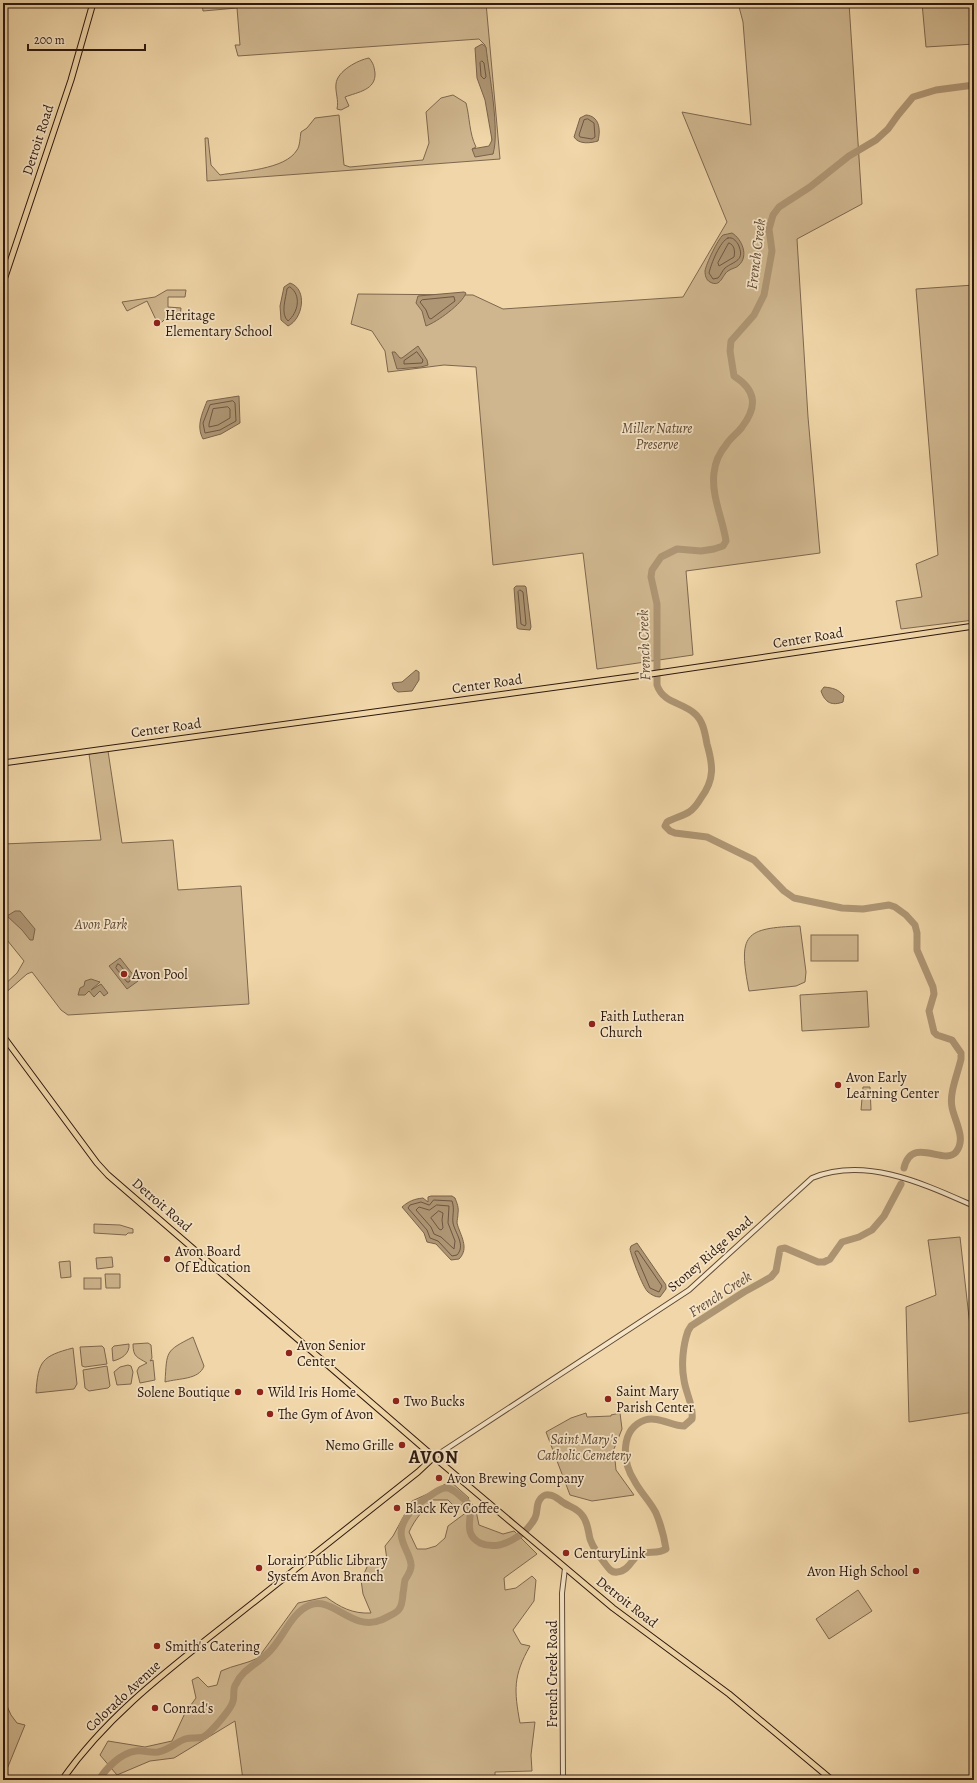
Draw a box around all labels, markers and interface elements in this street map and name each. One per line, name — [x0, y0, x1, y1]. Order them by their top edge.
scale bar — [28, 26, 145, 52]
text: 200 m — [34, 32, 65, 48]
street label: Detroit Road — [18, 102, 59, 178]
water label: French Creek — [742, 217, 770, 291]
place label: Heritage Elementary School — [165, 306, 273, 341]
marker: Heritage Elementary School — [152, 318, 162, 328]
park label: Miller Nature Preserve — [622, 419, 692, 454]
water label: French Creek — [633, 609, 655, 681]
street label: Center Road — [772, 623, 845, 653]
street label: Center Road — [451, 670, 524, 698]
street label: Center Road — [130, 714, 203, 742]
park label: Avon Park — [74, 915, 127, 934]
place label: Avon Pool — [131, 965, 188, 984]
marker: Avon Pool — [119, 969, 129, 979]
place label: Faith Lutheran Church — [600, 1007, 685, 1042]
marker: Faith Lutheran Church — [587, 1019, 597, 1029]
place label: Avon Early Learning Center — [845, 1068, 940, 1103]
marker: Avon Early Learning Center — [833, 1080, 843, 1090]
street label: Detroit Road — [128, 1174, 196, 1237]
street label: Stoney Ridge Road — [663, 1211, 757, 1296]
place label: Avon Board Of Education — [174, 1242, 251, 1277]
marker: Avon Board Of Education — [162, 1254, 172, 1264]
water label: French Creek — [685, 1266, 756, 1322]
place label: Avon Senior Center — [296, 1336, 366, 1371]
marker: Avon Senior Center — [284, 1348, 294, 1358]
place label: Saint Mary Parish Center — [616, 1382, 694, 1417]
place label: Solene Boutique — [137, 1383, 230, 1402]
place label: Wild Iris Home — [267, 1383, 356, 1402]
marker: Solene Boutique — [233, 1387, 243, 1397]
marker: Wild Iris Home — [255, 1387, 265, 1397]
place label: Two Bucks — [404, 1392, 465, 1411]
marker: Saint Mary Parish Center — [603, 1394, 613, 1404]
marker: Two Bucks — [391, 1396, 401, 1406]
place label: The Gym of Avon — [278, 1405, 374, 1424]
marker: The Gym of Avon — [265, 1409, 275, 1419]
park label: Saint Mary's Catholic Cemetery — [537, 1430, 631, 1465]
place label: Nemo Grille — [325, 1436, 394, 1455]
marker: Nemo Grille — [397, 1440, 407, 1450]
district label: AVON — [408, 1445, 459, 1469]
place label: Avon Brewing Company — [446, 1469, 585, 1488]
marker: Avon Brewing Company — [434, 1473, 444, 1483]
place label: Black Key Coffee — [405, 1499, 499, 1518]
marker: Black Key Coffee — [392, 1503, 402, 1513]
place label: CenturyLink — [574, 1544, 646, 1563]
marker: CenturyLink — [561, 1548, 571, 1558]
place label: Lorain Public Library System Avon Branch — [267, 1551, 388, 1586]
place label: Avon High School — [806, 1562, 909, 1581]
marker: Lorain Public Library System Avon Branch — [254, 1563, 264, 1573]
marker: Avon High School — [911, 1566, 921, 1576]
street label: Detroit Road — [592, 1572, 662, 1632]
street label: French Creek Road — [543, 1620, 562, 1728]
place label: Smith's Catering — [165, 1637, 260, 1656]
marker: Smith's Catering — [152, 1641, 162, 1651]
street label: Colorado Avenue — [81, 1656, 165, 1736]
place label: Conrad's — [163, 1699, 213, 1718]
marker: Conrad's — [150, 1703, 160, 1713]

